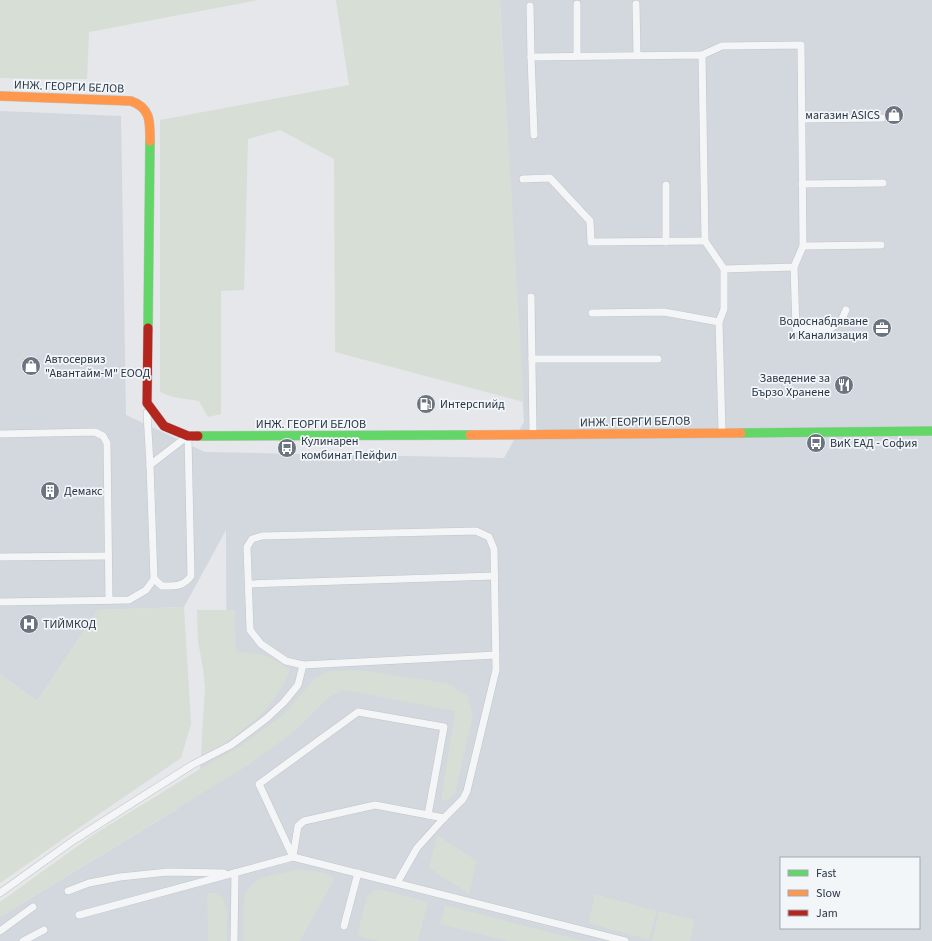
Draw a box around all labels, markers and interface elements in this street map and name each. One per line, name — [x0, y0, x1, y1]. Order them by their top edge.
street label: ИНЖ. ГЕОРГИ БЕЛОВ — [14, 77, 124, 97]
shop icon: магазин ASICS — [883, 104, 905, 126]
place label: магазин ASICS — [805, 107, 880, 124]
place label: Водоснабдяване и Канализация — [779, 313, 868, 344]
office icon: Водоснабдяване и Канализация — [871, 317, 893, 339]
place label: Автосервиз "Авантайм-М" ЕООД — [45, 351, 151, 382]
shop icon: Автосервиз "Авантайм-М" ЕООД — [20, 355, 42, 377]
place label: Заведение за Бързо Хранене — [752, 370, 830, 401]
restaurant icon: Заведение за Бързо Хранене — [833, 374, 855, 396]
fuel station icon: Интерспийд — [415, 393, 437, 415]
place label: Интерспийд — [440, 396, 505, 413]
street label: ИНЖ. ГЕОРГИ БЕЛОВ — [580, 413, 690, 431]
street label: ИНЖ. ГЕОРГИ БЕЛОВ — [256, 416, 366, 433]
bus stop icon: ВиК ЕАД - София — [805, 432, 827, 454]
place label: Кулинарен комбинат Пейфил — [301, 433, 397, 464]
place label: ВиК ЕАД - София — [830, 435, 917, 452]
bus stop icon: Кулинарен комбинат Пейфил — [276, 437, 298, 459]
building icon: Демакс — [39, 480, 61, 502]
place label: Демакс — [64, 483, 103, 500]
hospital icon: ТИЙМКОД — [18, 613, 40, 635]
place label: ТИЙМКОД — [43, 616, 96, 633]
legend — [780, 857, 920, 929]
text: Fast — [816, 865, 836, 882]
text: Slow — [816, 885, 841, 902]
text: Jam — [816, 905, 838, 922]

